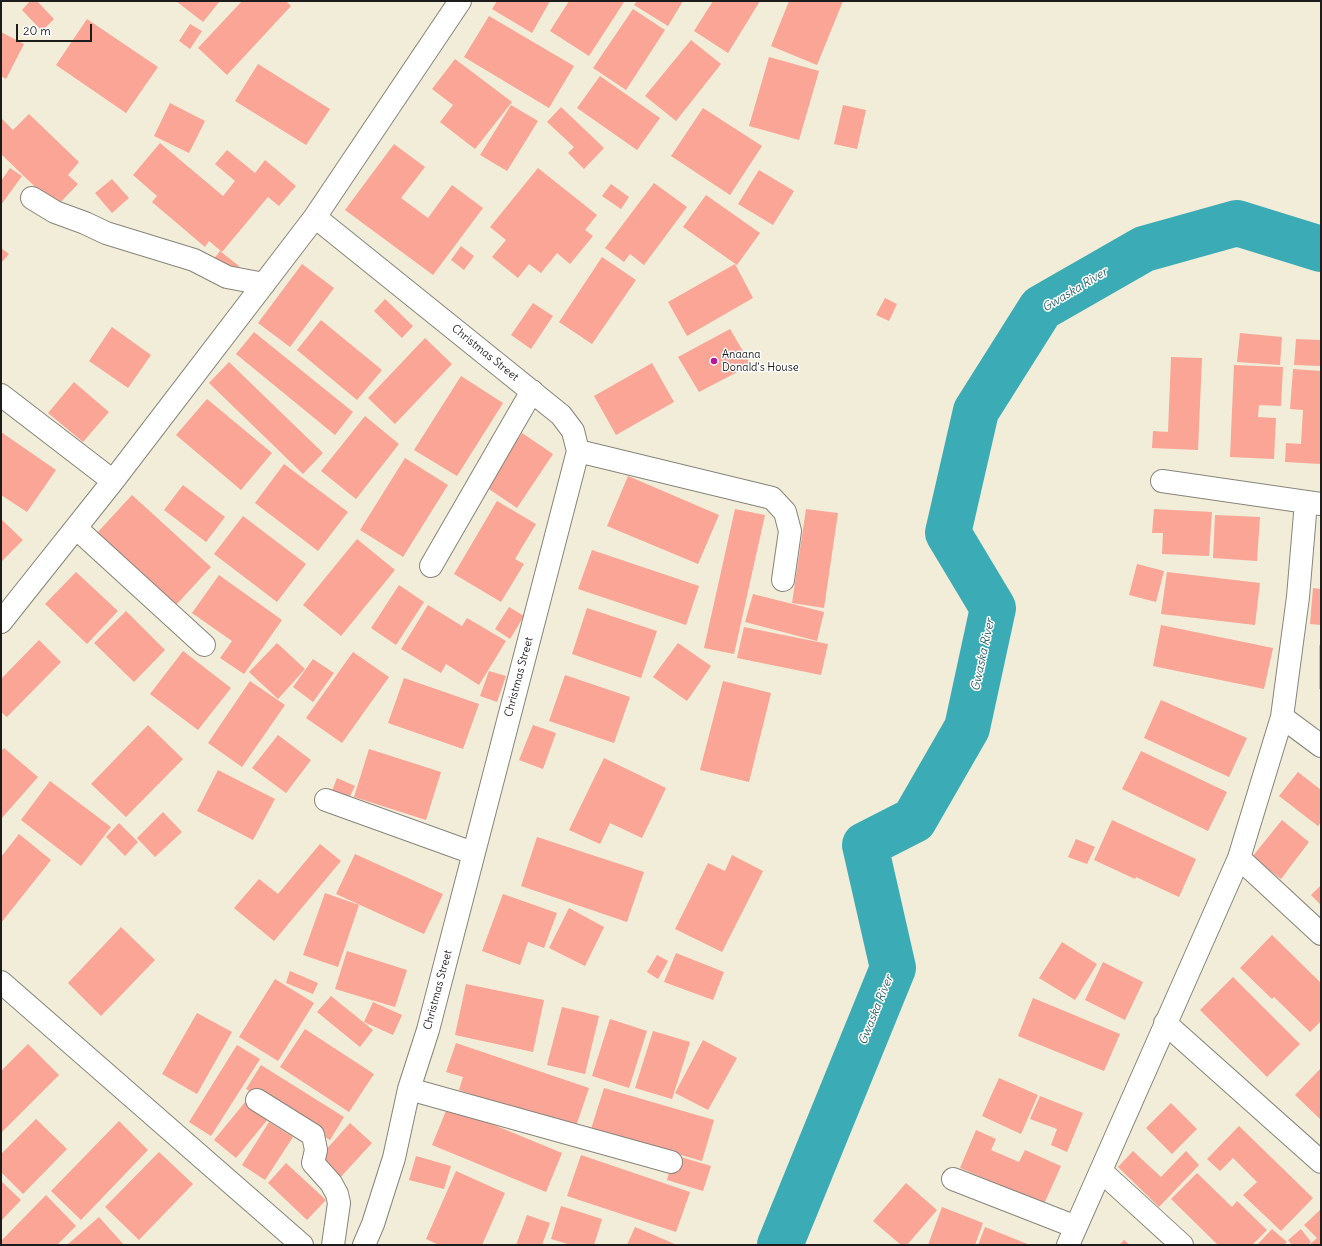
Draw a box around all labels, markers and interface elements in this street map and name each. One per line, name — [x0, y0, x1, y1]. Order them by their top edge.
scale bar — [18, 16, 94, 42]
text: 20 m — [23, 23, 51, 38]
water label: Gwaska River — [1040, 265, 1110, 315]
street label: Christmas Street — [449, 322, 521, 384]
place label: Anaana Donald's House — [722, 348, 799, 374]
marker: Anaana Donald's House — [709, 356, 719, 366]
water label: Gwaska River — [968, 617, 998, 693]
street label: Christmas Street — [502, 636, 536, 718]
street label: Christmas Street — [421, 949, 455, 1031]
water label: Gwaska River — [856, 973, 896, 1047]

